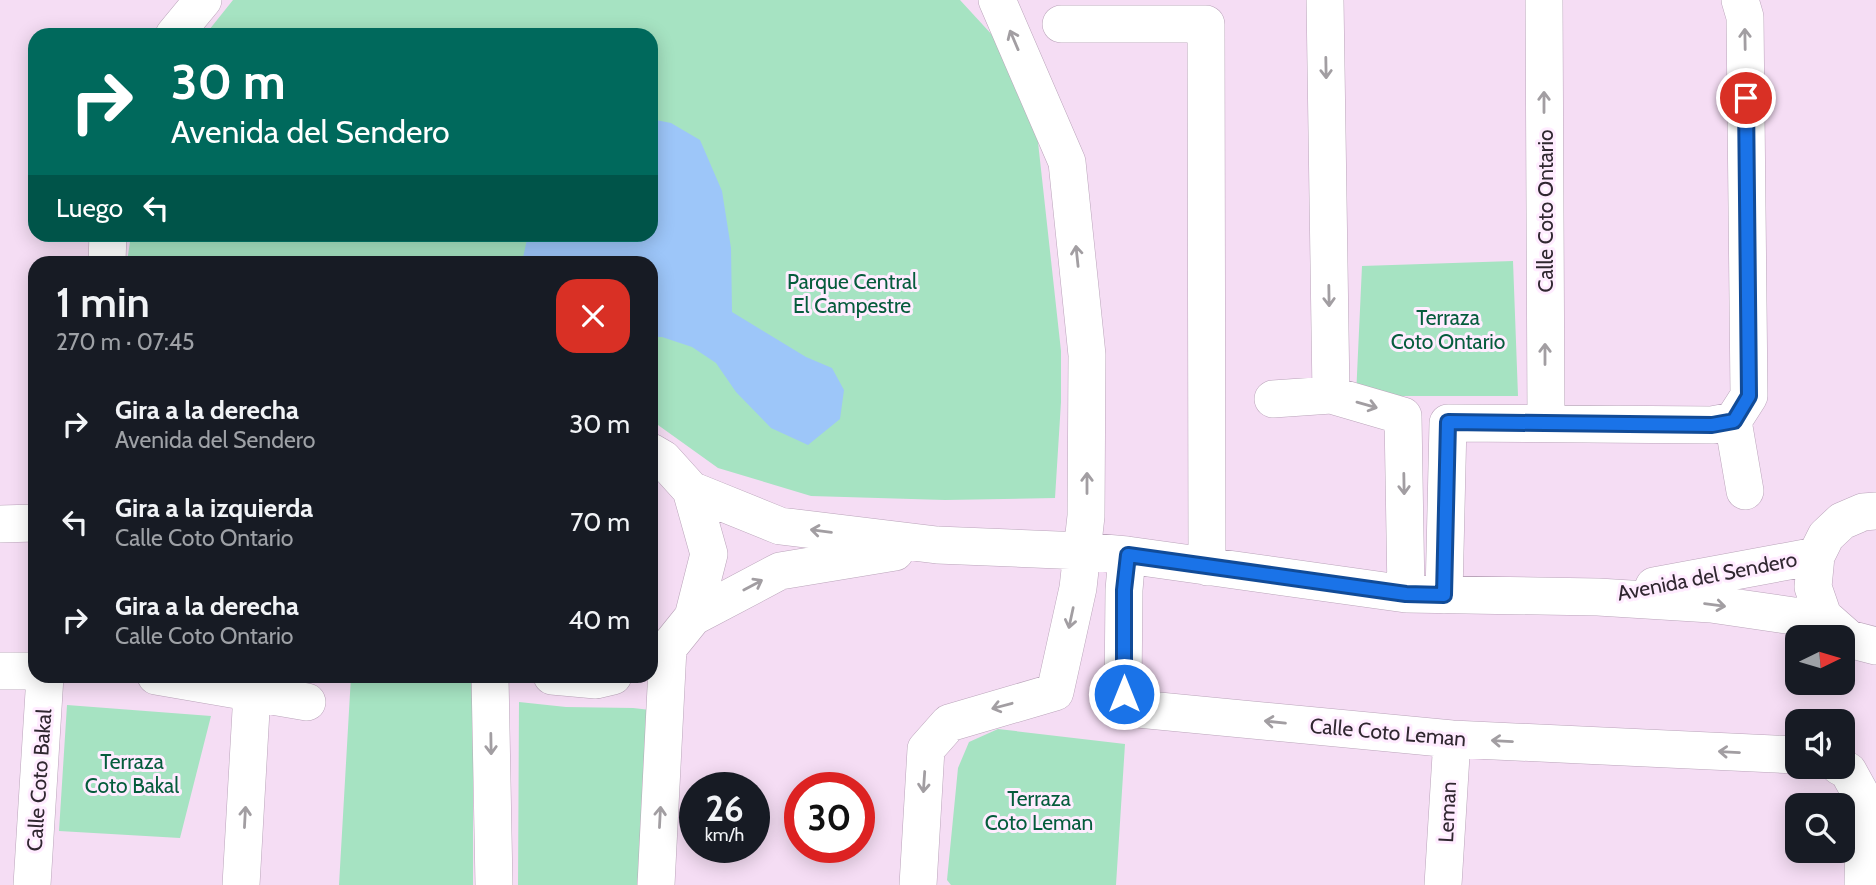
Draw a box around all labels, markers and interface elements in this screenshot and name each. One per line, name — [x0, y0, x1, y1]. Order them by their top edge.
one-way arrow — [1738, 28, 1752, 51]
one-way arrow — [1007, 29, 1020, 51]
text: 30 m — [171, 52, 286, 111]
icon: right — [56, 56, 147, 147]
one-way arrow — [1319, 56, 1333, 79]
pin — [1716, 68, 1776, 128]
icon: arrive — [1727, 79, 1765, 117]
one-way arrow — [1538, 91, 1551, 114]
text: Avenida del Sendero — [171, 112, 450, 151]
street label: Calle Coto Ontario — [1533, 129, 1558, 293]
icon: left — [137, 189, 175, 227]
text: Luego — [56, 192, 123, 224]
one-way arrow — [1070, 245, 1083, 268]
park label: Parque Central El Campestre — [787, 269, 917, 318]
text: 1 min — [56, 276, 150, 328]
button: close — [556, 279, 630, 353]
one-way arrow — [1322, 284, 1336, 307]
park label: Terraza Coto Ontario — [1391, 305, 1505, 354]
text: 270 m · 07:45 — [56, 328, 195, 356]
one-way arrow — [1538, 343, 1552, 366]
text: Gira a la derecha — [115, 394, 299, 426]
one-way arrow — [1356, 400, 1378, 413]
icon: right — [56, 405, 94, 443]
text: 30 m — [569, 408, 630, 440]
text: Avenida del Sendero — [115, 426, 315, 454]
one-way arrow — [1080, 471, 1093, 494]
one-way arrow — [1398, 472, 1411, 495]
text: Gira a la izquierda — [115, 492, 313, 524]
icon: left — [56, 503, 94, 541]
text: 70 m — [570, 506, 630, 538]
text: Calle Coto Ontario — [115, 524, 294, 552]
one-way arrow — [810, 525, 832, 538]
street label: Avenida del Sendero — [1615, 546, 1799, 606]
one-way arrow — [742, 578, 763, 591]
text: Gira a la derecha — [115, 590, 299, 622]
one-way arrow — [1703, 598, 1726, 611]
icon: right — [56, 601, 94, 639]
text: 40 m — [568, 604, 630, 636]
one-way arrow — [1064, 606, 1078, 629]
text: Calle Coto Ontario — [115, 622, 294, 650]
north arrow — [1785, 625, 1855, 695]
map controls — [1785, 625, 1855, 863]
position arrow — [1087, 657, 1161, 731]
one-way arrow — [991, 700, 1014, 713]
street label: Calle Coto Bakal — [22, 708, 56, 852]
button: sound — [1785, 709, 1855, 779]
street label: Calle Coto Leman — [1309, 713, 1467, 751]
one-way arrow — [1264, 715, 1287, 728]
one-way arrow — [484, 732, 498, 755]
one-way arrow — [1491, 735, 1514, 748]
one-way arrow — [1718, 745, 1741, 758]
park label: Terraza Coto Bakal — [85, 749, 179, 798]
one-way arrow — [917, 770, 930, 793]
speed limit sign: 30 — [784, 772, 875, 863]
street label: Leman — [1433, 781, 1461, 843]
park label: Terraza Coto Leman — [985, 786, 1093, 835]
text: 26 — [705, 787, 744, 830]
button: search — [1785, 793, 1855, 863]
one-way arrow — [239, 806, 252, 829]
one-way arrow — [653, 806, 666, 829]
text: km/h — [705, 824, 744, 846]

